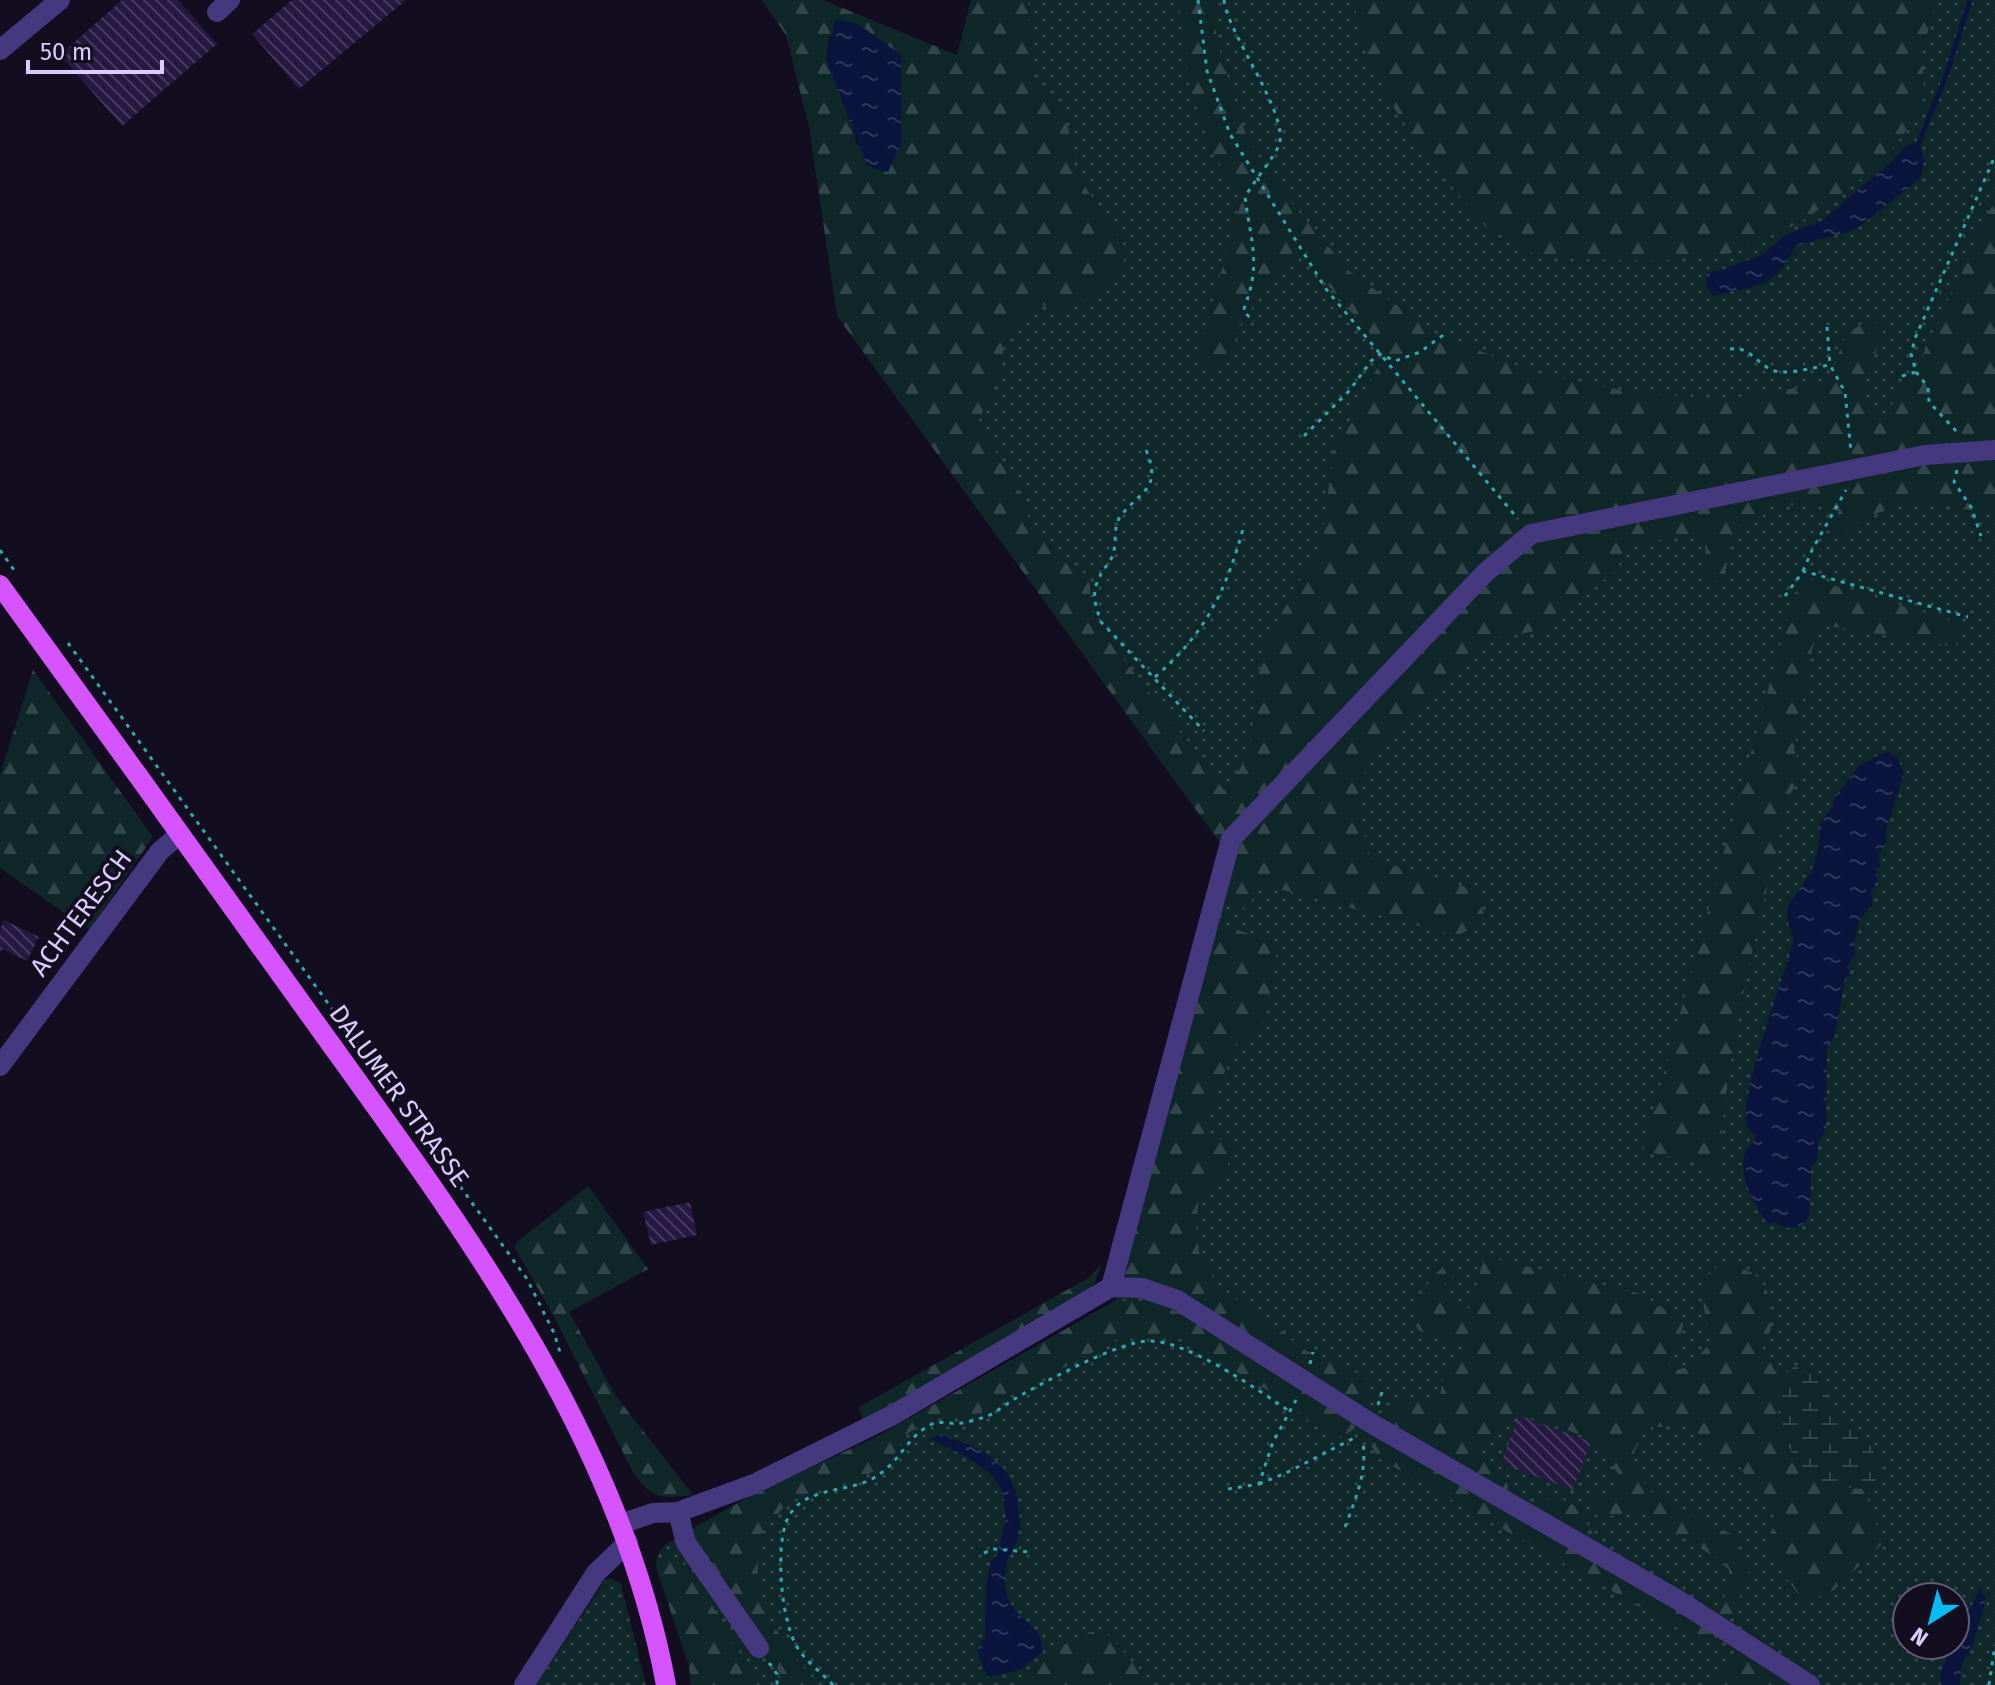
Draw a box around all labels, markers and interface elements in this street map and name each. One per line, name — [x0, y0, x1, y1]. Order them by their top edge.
scale bar — [28, 24, 162, 74]
text: 50 m — [40, 38, 92, 66]
street label: ACHTERESCH — [23, 844, 139, 982]
street label: DALUMER STRASSE — [323, 999, 475, 1193]
north arrow — [1891, 1581, 1971, 1661]
text: N — [1906, 1622, 1933, 1652]

